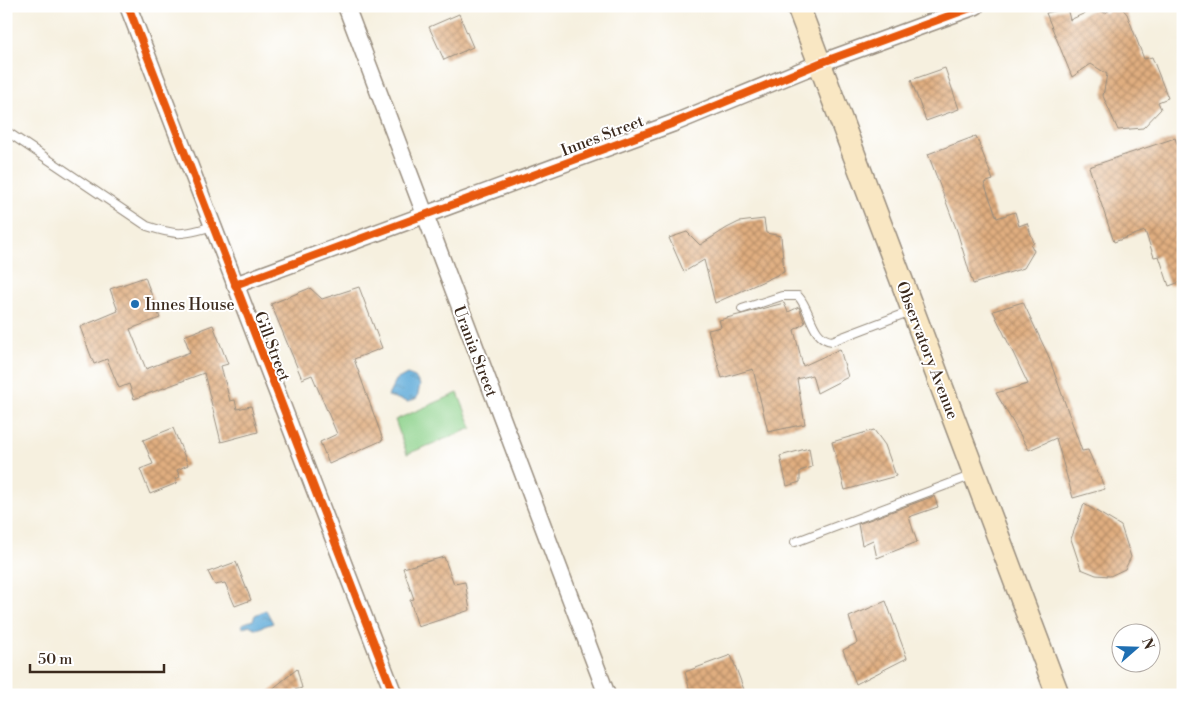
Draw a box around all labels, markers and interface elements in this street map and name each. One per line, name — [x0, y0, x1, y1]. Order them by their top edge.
street label: Innes Street — [558, 111, 647, 161]
street label: Observatory Avenue — [892, 279, 963, 422]
place label: Innes House — [145, 295, 235, 315]
marker: Innes House — [129, 298, 141, 310]
street label: Urania Street — [449, 303, 502, 400]
street label: Gill Street — [250, 309, 295, 384]
north arrow — [1112, 624, 1162, 674]
text: N — [1137, 636, 1158, 652]
scale bar — [30, 641, 164, 673]
text: 50 m — [38, 650, 72, 669]

